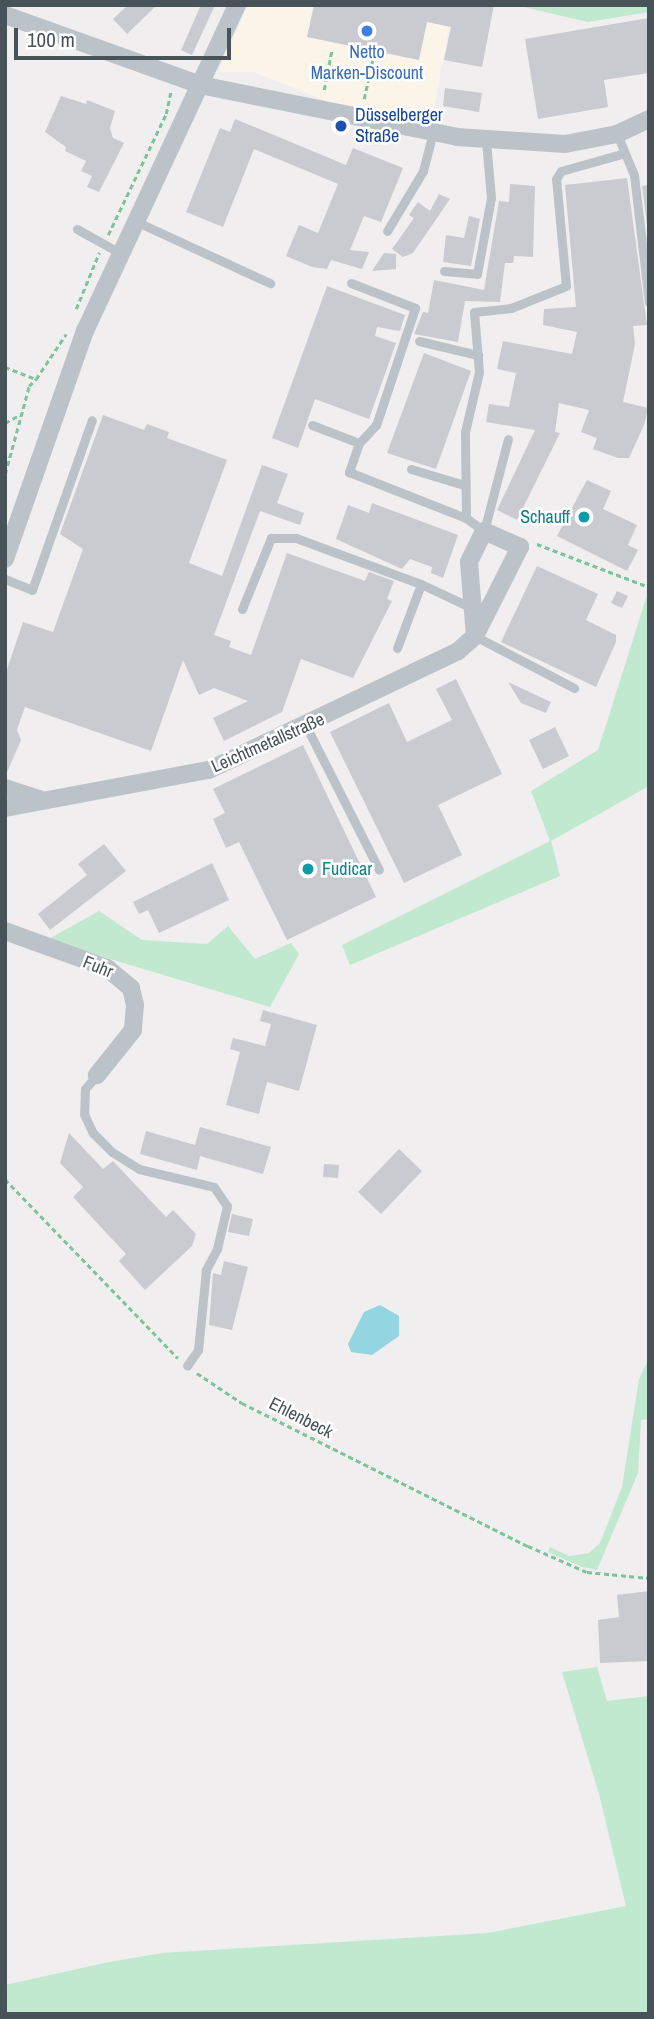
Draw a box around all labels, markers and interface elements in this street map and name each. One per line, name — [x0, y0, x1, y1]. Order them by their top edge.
scale bar — [18, 14, 234, 58]
marker: Netto Marken-Discount — [359, 23, 375, 39]
text: 100 m — [27, 25, 75, 54]
place label: Netto Marken-Discount — [311, 42, 423, 84]
place label: Düsselberger Straße — [355, 105, 443, 148]
marker: Düsselberger Straße — [333, 118, 349, 134]
place label: Schauff — [520, 506, 570, 528]
marker: Schauff — [576, 509, 592, 525]
street label: Leichtmetallstraße — [208, 708, 328, 778]
place label: Fudicar — [322, 858, 372, 880]
marker: Fudicar — [300, 861, 316, 877]
street label: Fuhr — [80, 951, 116, 983]
street label: Ehlenbeck — [265, 1393, 337, 1443]

